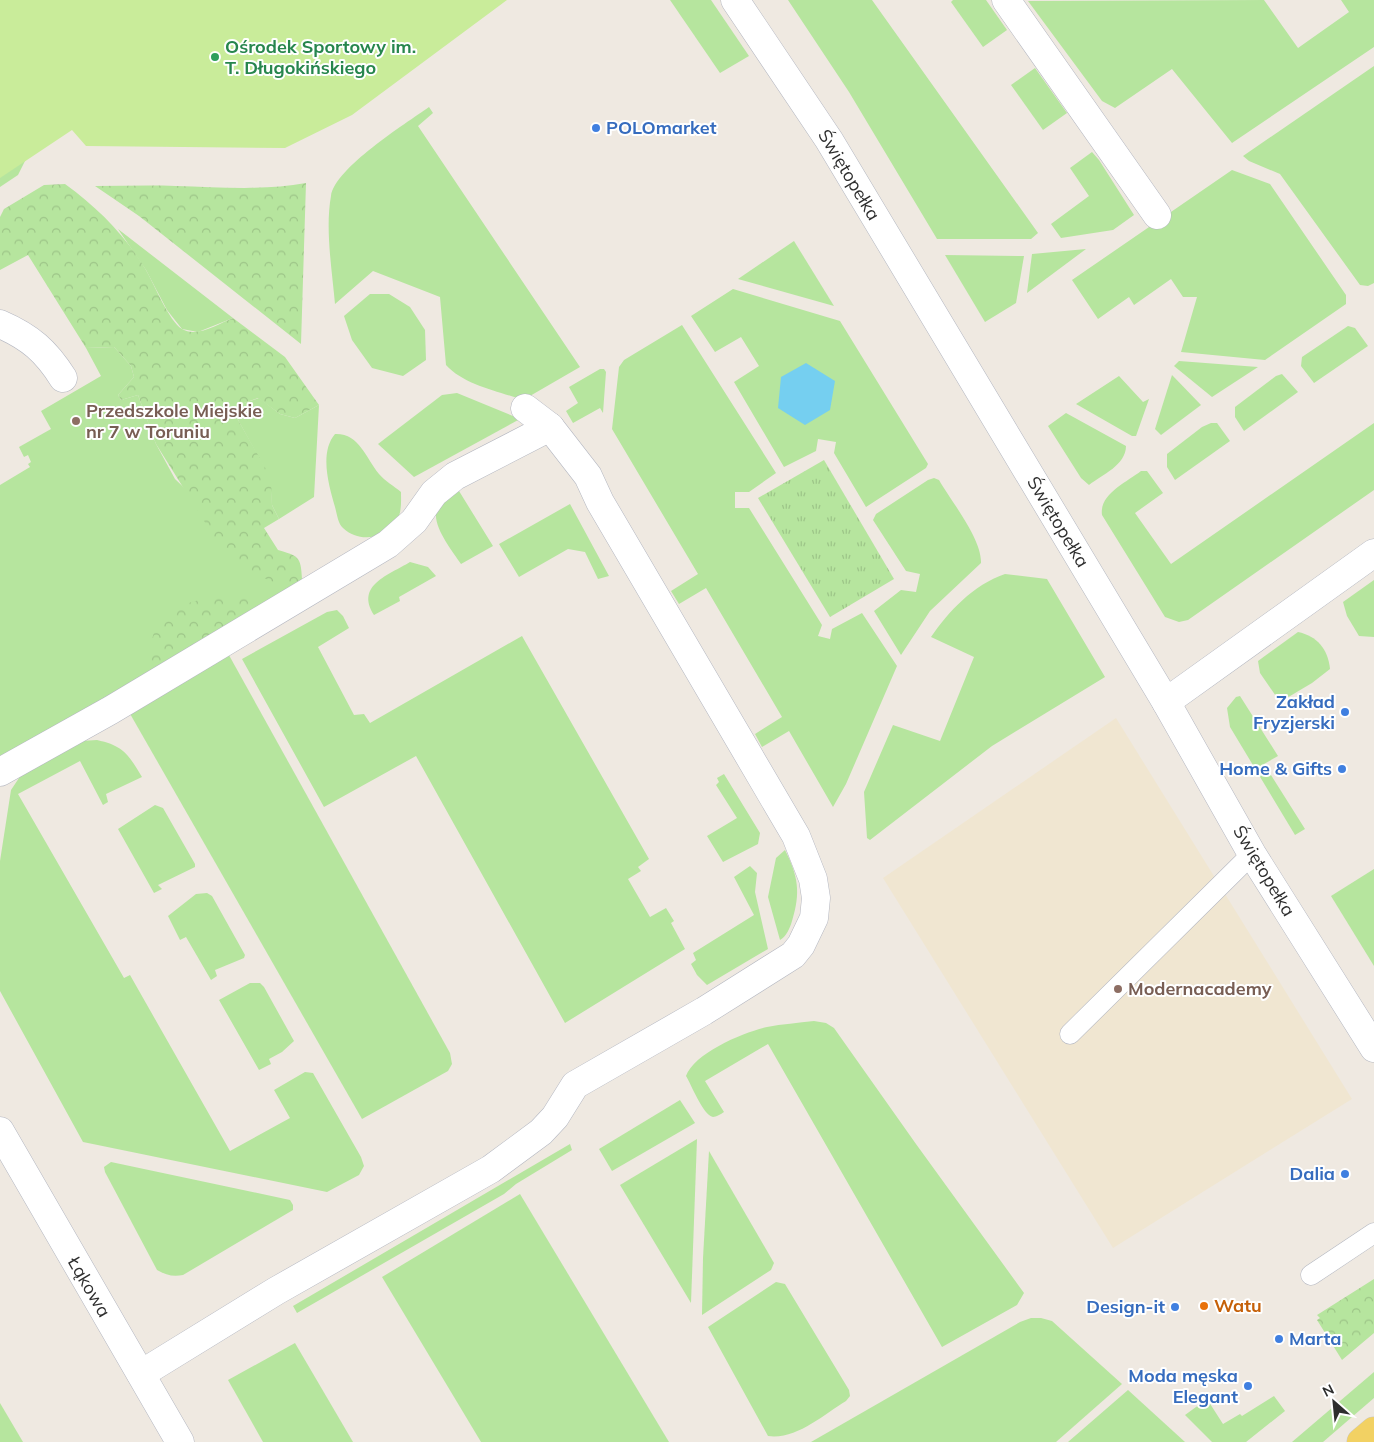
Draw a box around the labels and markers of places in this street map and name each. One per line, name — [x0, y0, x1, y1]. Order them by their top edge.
place label: Ośrodek Sportowy im. T. Długokińskiego — [225, 35, 416, 79]
marker: Ośrodek Sportowy im. T. Długokińskiego — [209, 51, 221, 63]
place label: POLOmarket — [606, 116, 717, 139]
marker: POLOmarket — [590, 122, 602, 134]
place label: Przedszkole Miejskie nr 7 w Toruniu — [86, 399, 262, 443]
marker: Przedszkole Miejskie nr 7 w Toruniu — [70, 415, 82, 427]
place label: Zakład Fryzjerski — [1253, 690, 1335, 734]
marker: Zakład Fryzjerski — [1339, 706, 1351, 718]
place label: Home & Gifts — [1219, 757, 1332, 780]
marker: Home & Gifts — [1336, 763, 1348, 775]
place label: Modernacademy — [1128, 977, 1272, 1000]
marker: Modernacademy — [1112, 983, 1124, 995]
place label: Dalia — [1290, 1162, 1335, 1185]
marker: Dalia — [1339, 1168, 1351, 1180]
place label: Watu — [1214, 1294, 1262, 1317]
place label: Design-it — [1086, 1295, 1165, 1318]
marker: Watu — [1198, 1300, 1210, 1312]
marker: Design-it — [1169, 1301, 1181, 1313]
place label: Marta — [1289, 1327, 1341, 1350]
marker: Marta — [1273, 1333, 1285, 1345]
place label: Moda męska Elegant — [1128, 1364, 1238, 1408]
marker: Moda męska Elegant — [1242, 1380, 1254, 1392]

